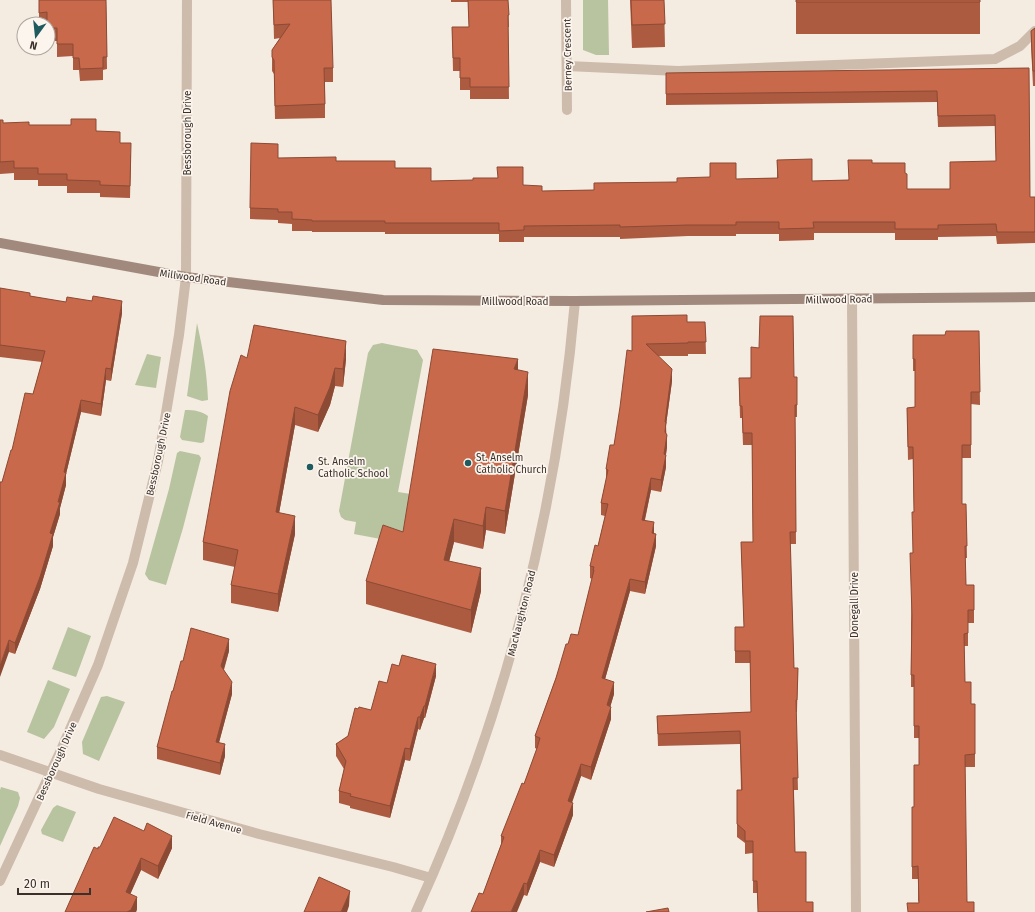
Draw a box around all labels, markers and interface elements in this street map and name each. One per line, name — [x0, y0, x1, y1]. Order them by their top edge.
north arrow — [16, 16, 56, 56]
street label: Berney Crescent — [561, 18, 575, 92]
text: N — [28, 38, 39, 52]
street label: Bessborough Drive — [182, 91, 194, 175]
street label: Millwood Road — [159, 267, 227, 289]
street label: Millwood Road — [805, 293, 873, 307]
street label: Millwood Road — [482, 296, 549, 308]
street label: Bessborough Drive — [144, 411, 174, 497]
place label: St. Anselm Catholic Church — [476, 452, 547, 476]
place label: St. Anselm Catholic School — [318, 456, 388, 480]
marker: St. Anselm Catholic Church — [463, 458, 473, 468]
marker: St. Anselm Catholic School — [305, 462, 315, 472]
street label: MacNaughton Road — [506, 569, 538, 657]
street label: Donegall Drive — [849, 572, 861, 638]
street label: Bessborough Drive — [34, 720, 80, 803]
street label: Field Avenue — [184, 809, 243, 837]
scale bar — [18, 870, 90, 896]
text: 20 m — [24, 877, 50, 891]

